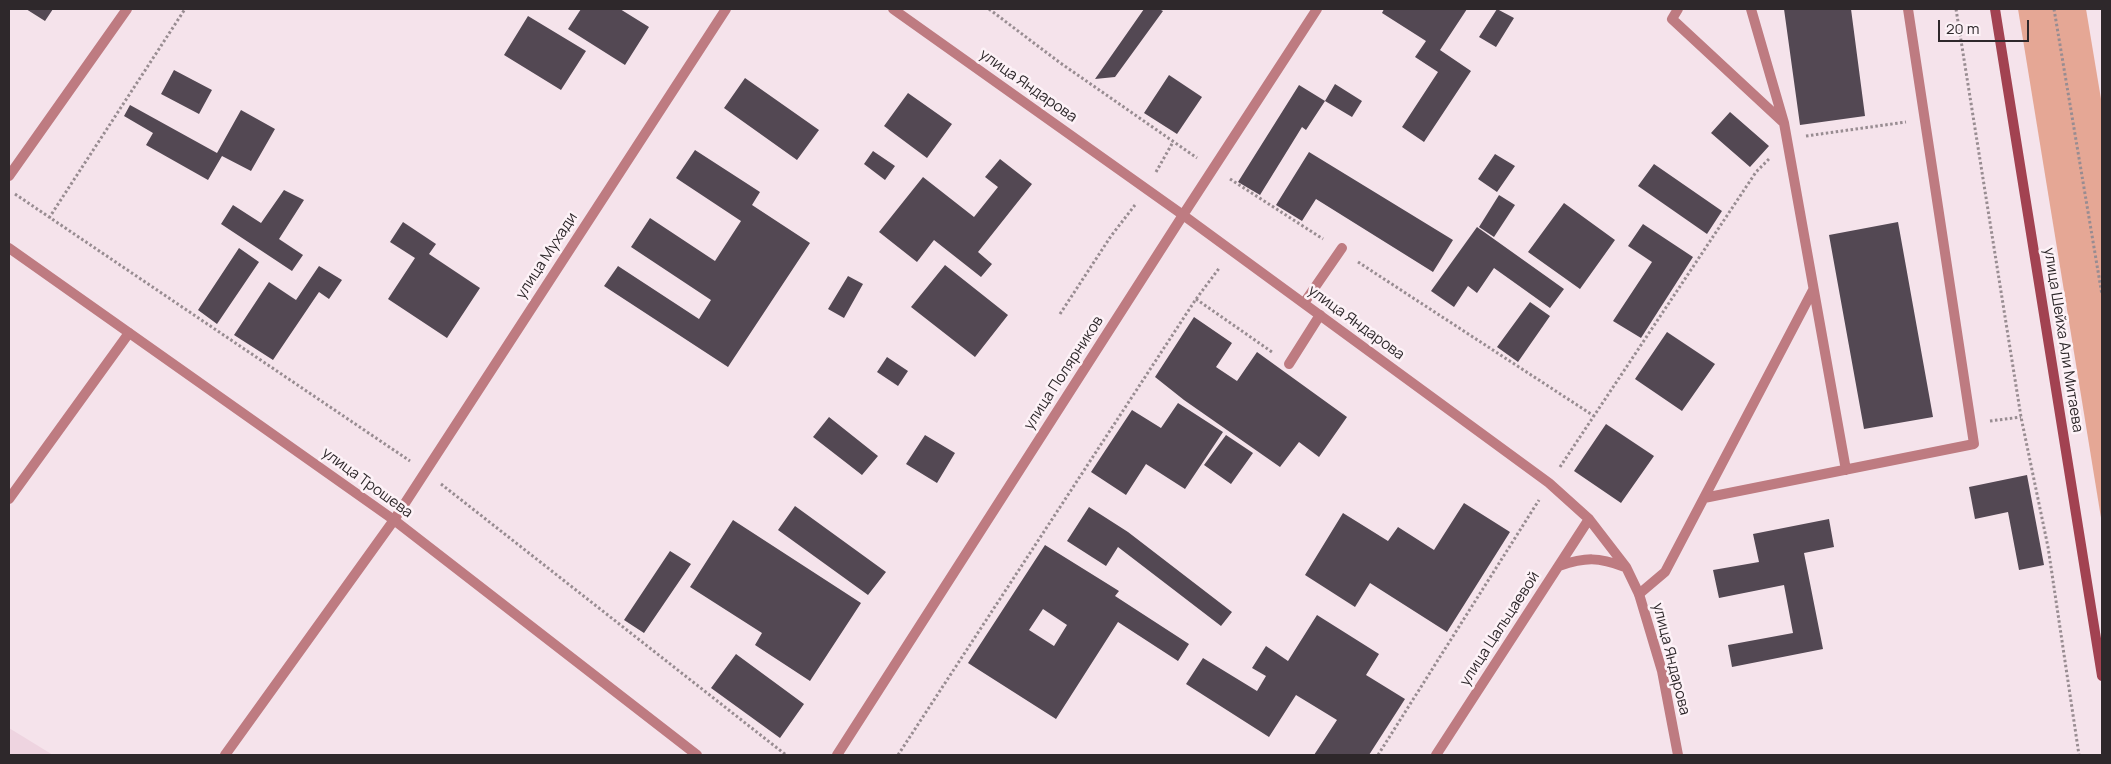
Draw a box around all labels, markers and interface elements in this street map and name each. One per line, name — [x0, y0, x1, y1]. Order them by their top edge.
scale bar — [1941, 10, 2032, 42]
text: 20 m — [1946, 18, 1979, 39]
street label: улица Яндарова — [976, 46, 1080, 126]
street label: улица Мухади — [512, 209, 582, 303]
street label: улица Шейха Али Митаева — [2040, 246, 2086, 434]
street label: улица Яндарова — [1304, 282, 1408, 364]
street label: улица Полярников — [1021, 313, 1107, 433]
street label: улица Трошева — [318, 444, 416, 522]
street label: улица Цальцаевой — [1456, 568, 1544, 690]
street label: улица Яндарова — [1648, 601, 1694, 717]

